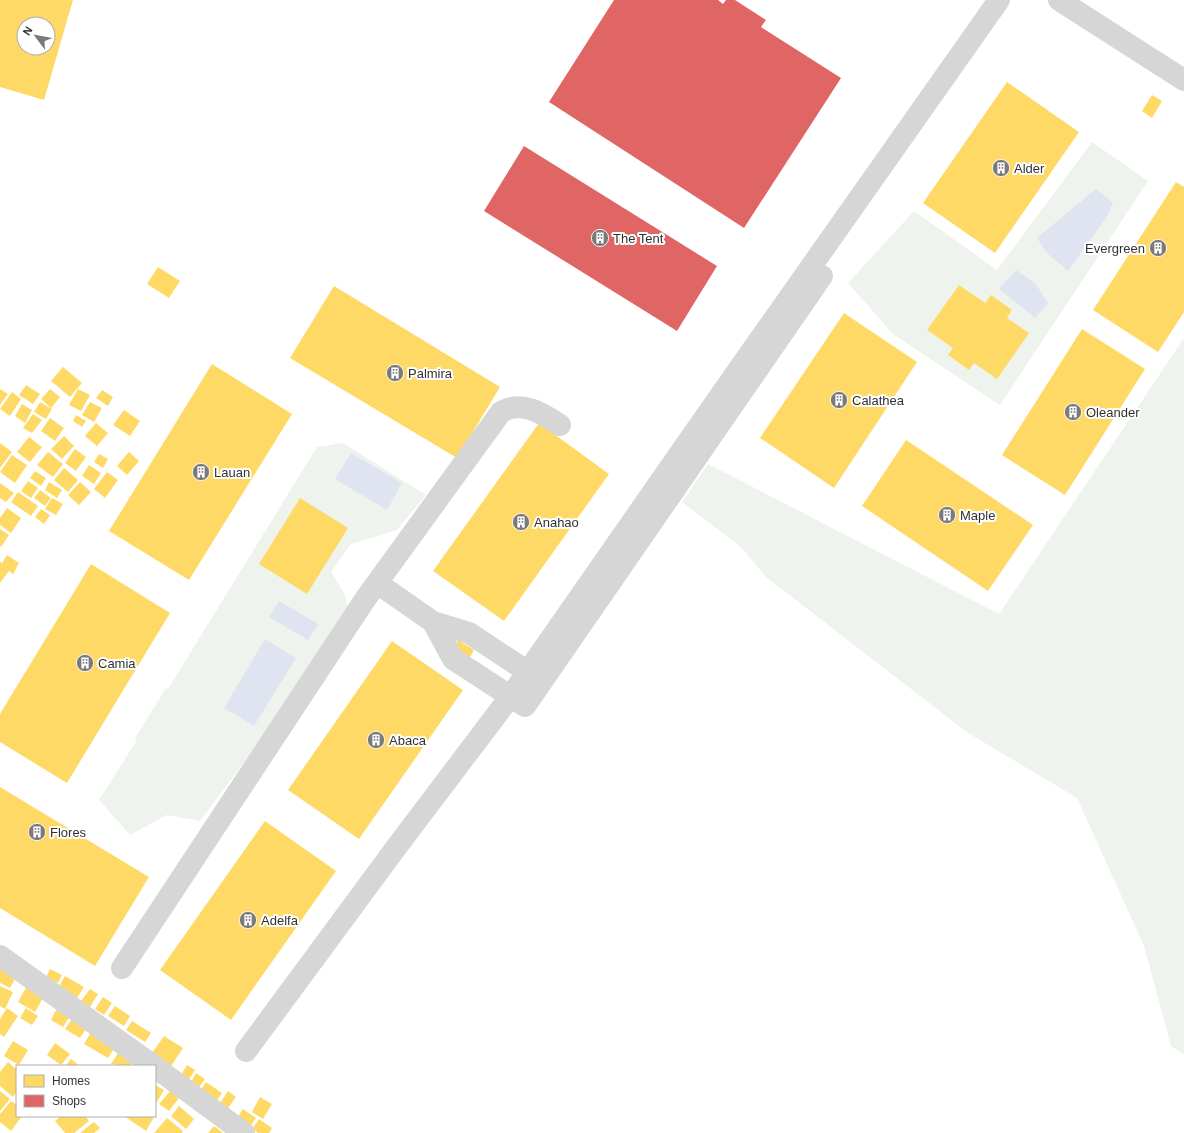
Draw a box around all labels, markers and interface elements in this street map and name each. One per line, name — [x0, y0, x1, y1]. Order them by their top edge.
north arrow — [16, 16, 56, 56]
text: N — [20, 24, 35, 37]
building icon: Alder — [991, 158, 1011, 178]
place label: Alder — [1014, 161, 1045, 176]
building icon: The Tent — [590, 228, 610, 248]
place label: The Tent — [613, 231, 664, 246]
building icon: Evergreen — [1148, 238, 1168, 258]
place label: Evergreen — [1085, 241, 1145, 256]
building icon: Palmira — [385, 363, 405, 383]
place label: Palmira — [408, 366, 453, 381]
building icon: Calathea — [829, 390, 849, 410]
place label: Calathea — [852, 393, 905, 408]
building icon: Oleander — [1063, 402, 1083, 422]
place label: Oleander — [1086, 405, 1140, 420]
building icon: Lauan — [191, 462, 211, 482]
place label: Lauan — [214, 465, 250, 480]
building icon: Maple — [937, 505, 957, 525]
place label: Maple — [960, 508, 995, 523]
building icon: Anahao — [511, 512, 531, 532]
place label: Anahao — [534, 515, 579, 530]
building icon: Camia — [75, 653, 95, 673]
place label: Camia — [98, 656, 136, 671]
building icon: Abaca — [366, 730, 386, 750]
place label: Abaca — [389, 733, 427, 748]
building icon: Flores — [27, 822, 47, 842]
place label: Flores — [50, 825, 87, 840]
building icon: Adelfa — [238, 910, 258, 930]
place label: Adelfa — [261, 913, 299, 928]
legend — [16, 1065, 156, 1117]
text: Homes — [52, 1074, 90, 1088]
text: Shops — [52, 1094, 86, 1108]

